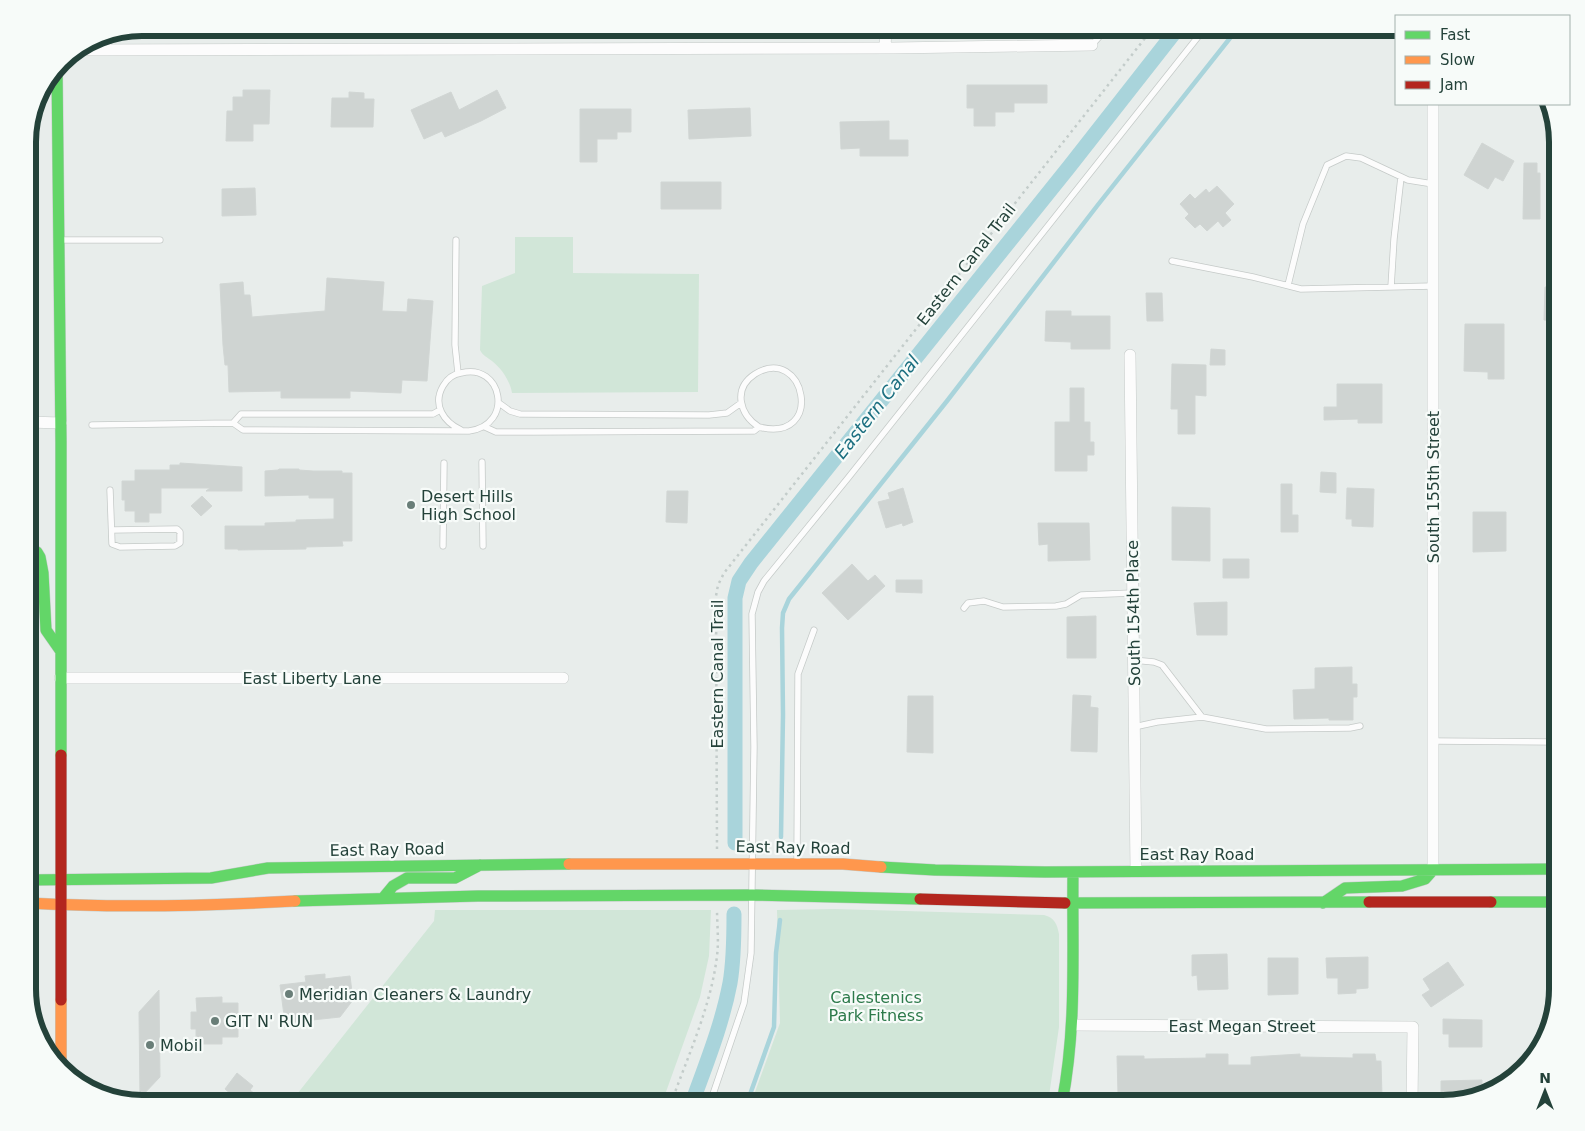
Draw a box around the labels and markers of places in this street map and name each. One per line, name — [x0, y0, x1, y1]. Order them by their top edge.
place label: Desert Hills High School — [421, 487, 516, 524]
marker: Desert Hills High School — [405, 499, 417, 511]
place label: Meridian Cleaners & Laundry — [299, 985, 531, 1004]
marker: Meridian Cleaners & Laundry — [283, 988, 295, 1000]
place label: GIT N' RUN — [225, 1012, 313, 1031]
marker: GIT N' RUN — [209, 1015, 221, 1027]
place label: Mobil — [160, 1036, 203, 1055]
marker: Mobil — [144, 1039, 156, 1051]

